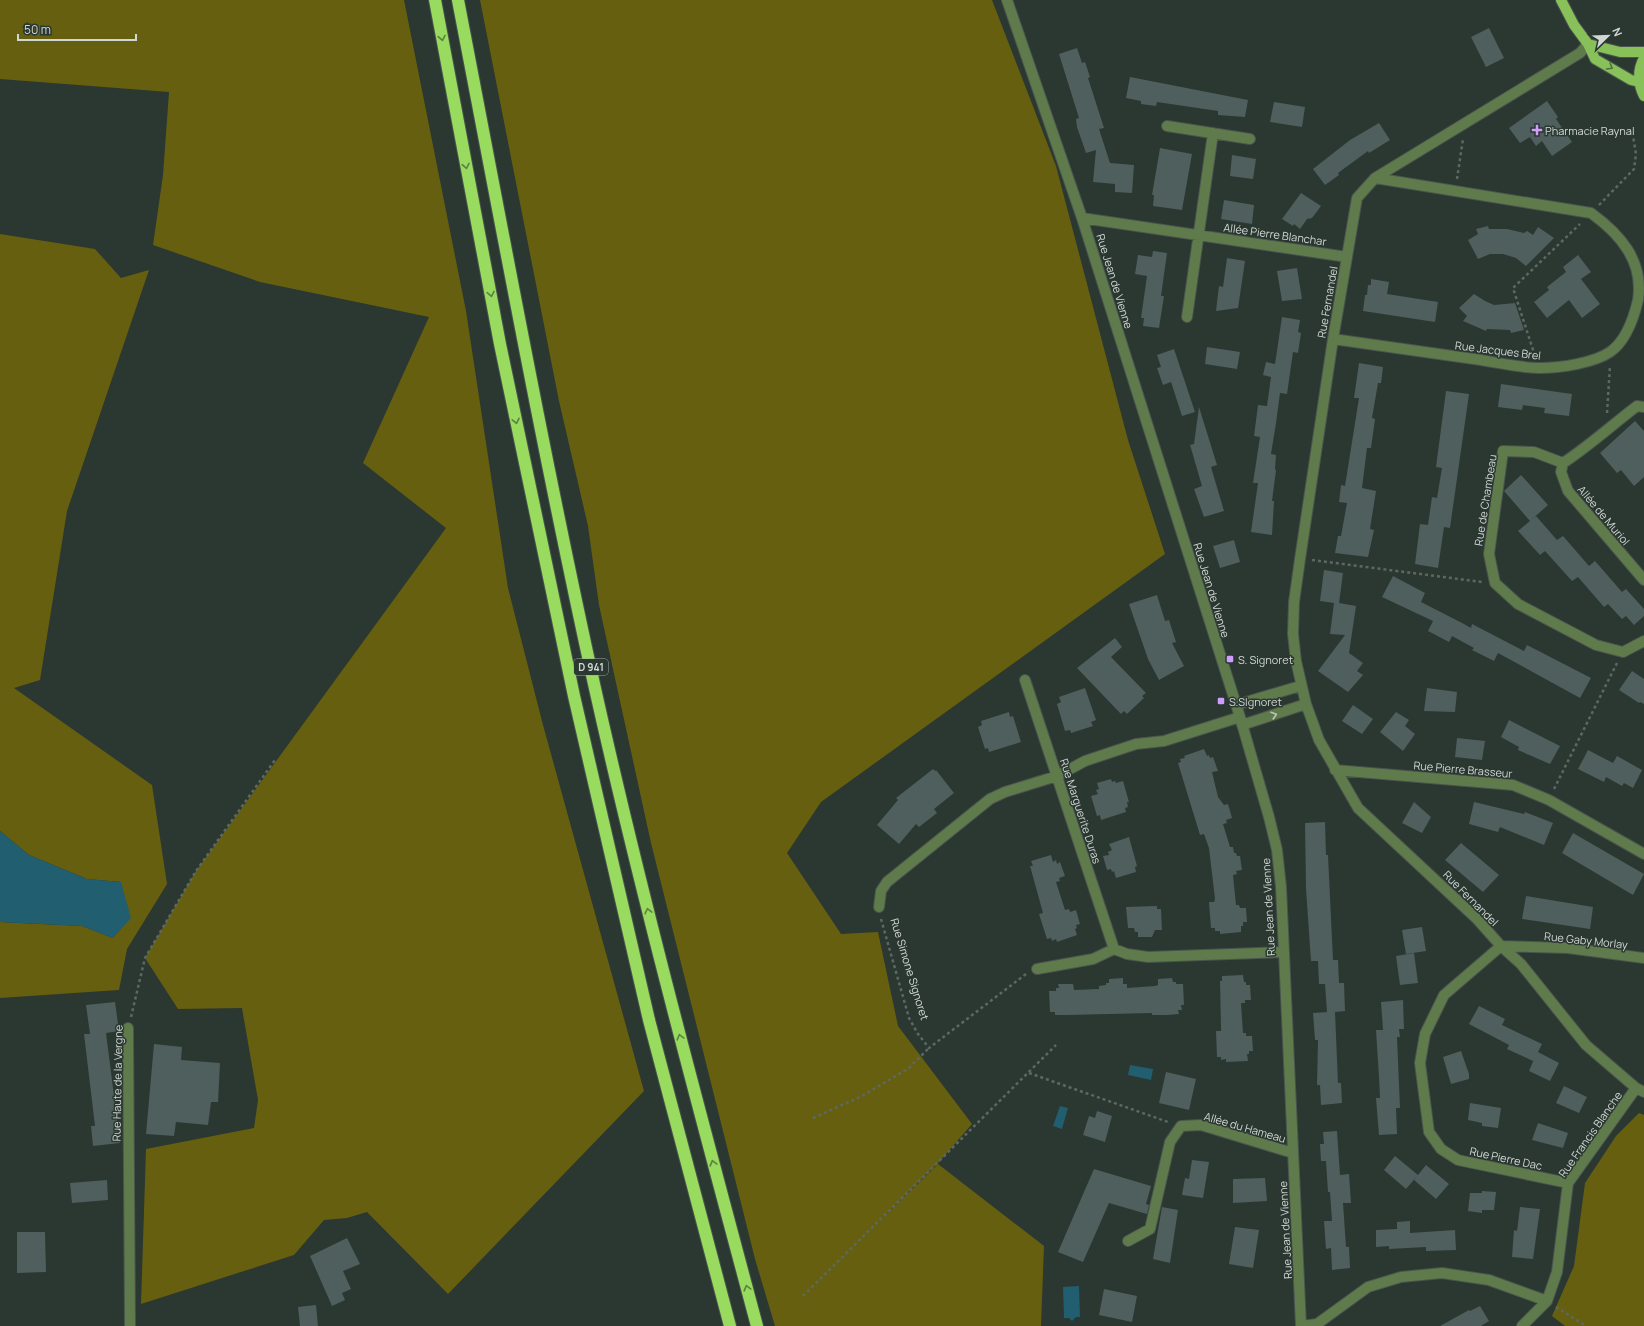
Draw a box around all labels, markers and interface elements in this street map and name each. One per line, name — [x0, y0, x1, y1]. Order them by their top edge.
scale bar — [18, 16, 136, 42]
north arrow — [1588, 16, 1628, 56]
text: 50 m — [24, 21, 51, 38]
text: N — [1609, 25, 1626, 39]
one-way arrow — [437, 35, 446, 41]
one-way arrow — [1606, 63, 1613, 70]
place label: Pharmacie Raynal — [1545, 123, 1635, 138]
marker: Pharmacie Raynal — [1532, 125, 1542, 135]
one-way arrow — [462, 163, 470, 169]
street label: Allée Pierre Blanchar — [1223, 219, 1328, 249]
street label: Rue Jean de Vienne — [1093, 232, 1137, 331]
street label: Rue Fernandel — [1313, 265, 1341, 339]
one-way arrow — [486, 291, 494, 297]
street label: Rue Jacques Brel — [1454, 337, 1542, 363]
one-way arrow — [512, 418, 520, 424]
street label: Rue de Chambeau — [1470, 453, 1500, 547]
street label: Allée de Muriol — [1575, 482, 1633, 548]
street label: Rue Jean de Vienne — [1190, 541, 1234, 640]
place label: S. Signoret — [1238, 652, 1293, 667]
marker: S. Signoret — [1225, 654, 1235, 664]
road number: D 941 — [574, 659, 608, 675]
place label: S.SIgnoret — [1229, 694, 1282, 709]
marker: S.SIgnoret — [1216, 696, 1226, 706]
one-way arrow — [1270, 711, 1277, 719]
street label: Rue Marguerite Duras — [1057, 757, 1105, 866]
street label: Rue Pierre Brasseur — [1413, 757, 1513, 781]
street label: Rue Jean de Vienne — [1258, 857, 1278, 956]
street label: Rue Fernandel — [1440, 867, 1502, 929]
one-way arrow — [644, 908, 653, 915]
street label: Rue Simone Signoret — [887, 916, 933, 1022]
street label: Rue Gaby Morlay — [1543, 928, 1629, 952]
street label: Rue Haute de la Vergne — [108, 1024, 126, 1141]
one-way arrow — [676, 1034, 684, 1041]
street label: Rue Francis Blanche — [1555, 1088, 1626, 1180]
street label: Allée du Hameau — [1202, 1108, 1288, 1146]
street label: Rue Pierre Dac — [1468, 1143, 1544, 1173]
one-way arrow — [710, 1160, 718, 1166]
street label: Rue Jean de Vienne — [1275, 1180, 1295, 1279]
one-way arrow — [743, 1285, 752, 1292]

